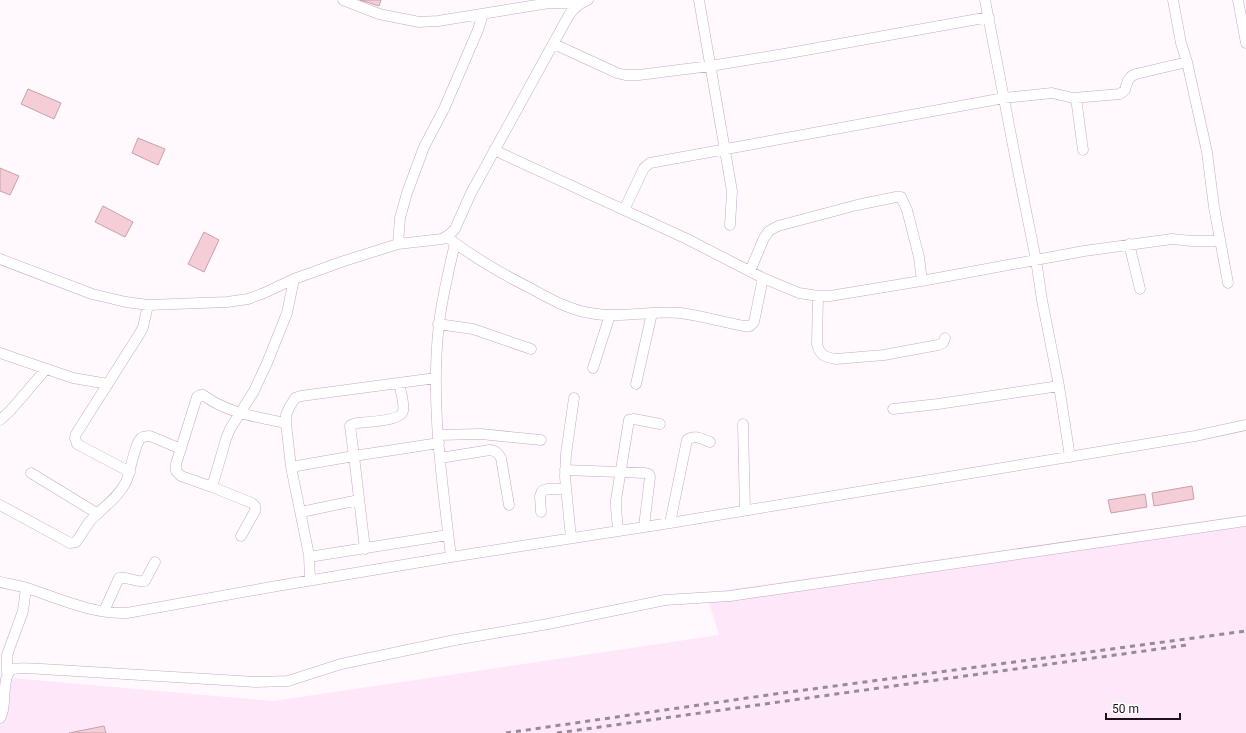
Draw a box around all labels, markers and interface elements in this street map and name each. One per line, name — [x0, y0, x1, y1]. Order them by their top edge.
scale bar — [1106, 695, 1180, 721]
text: 50 m — [1112, 702, 1139, 716]

